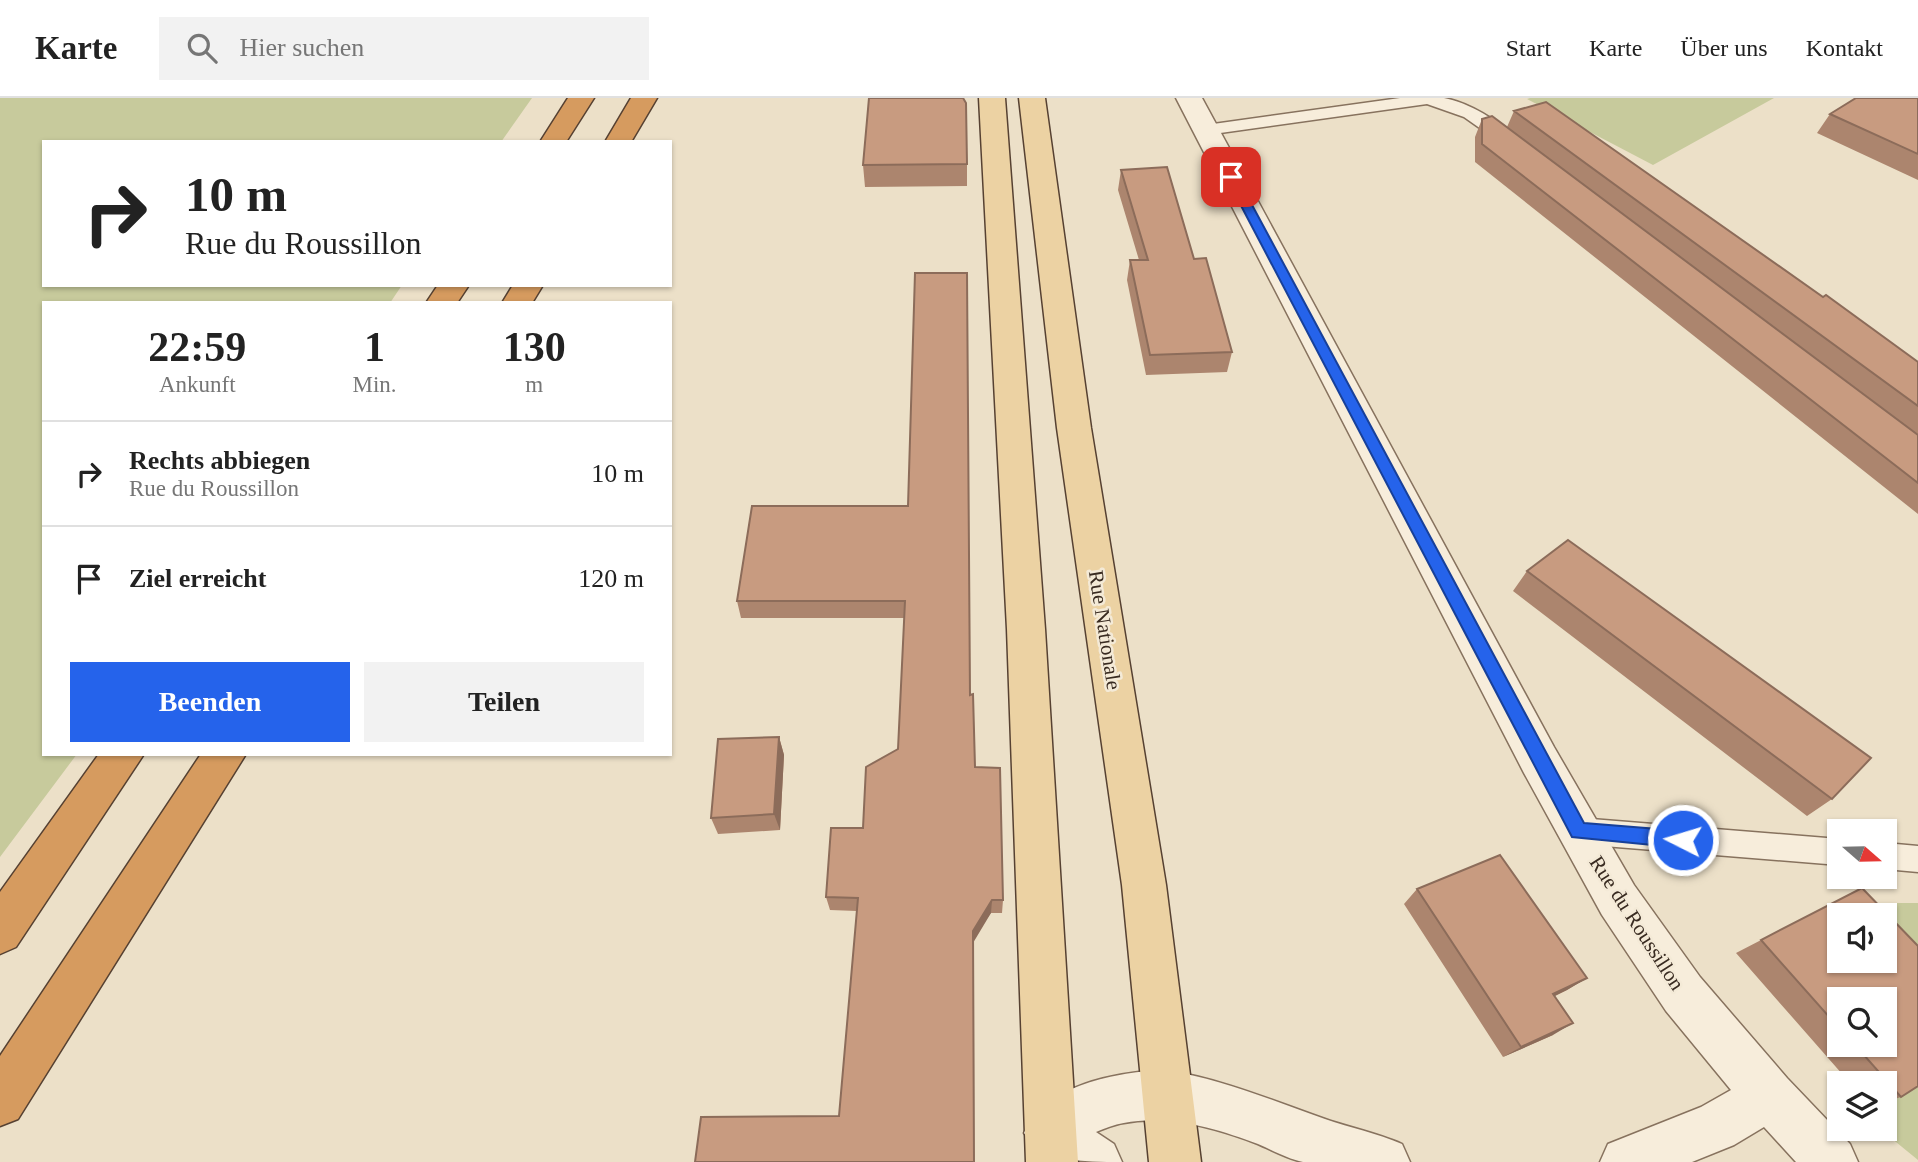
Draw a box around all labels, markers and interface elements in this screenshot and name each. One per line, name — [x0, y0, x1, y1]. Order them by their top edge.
search box — [159, 17, 649, 80]
icon: search — [183, 29, 221, 67]
text: Karte — [35, 30, 117, 66]
text: Hier suchen — [239, 33, 364, 62]
text: Start — [1506, 35, 1551, 61]
text: Karte — [1589, 35, 1642, 61]
text: Über uns — [1680, 35, 1768, 61]
text: Kontakt — [1806, 35, 1883, 61]
pin — [1201, 147, 1261, 207]
icon: arrive — [1212, 158, 1250, 196]
text: 10 m — [185, 167, 287, 222]
icon: right — [70, 168, 161, 259]
text: Rue du Roussillon — [185, 225, 421, 261]
text: 22:59 — [148, 324, 246, 370]
text: 1 — [364, 324, 385, 370]
text: 130 — [503, 324, 566, 370]
text: Ankunft — [159, 372, 236, 397]
text: Min. — [352, 372, 397, 397]
text: m — [525, 372, 543, 397]
text: Rechts abbiegen — [129, 446, 310, 475]
icon: right — [70, 455, 108, 493]
text: 10 m — [591, 459, 644, 488]
text: Rue du Roussillon — [129, 476, 299, 501]
icon: arrive — [70, 560, 108, 598]
text: Ziel erreicht — [129, 564, 266, 593]
text: 120 m — [578, 564, 644, 593]
street label: Rue Nationale — [1084, 569, 1126, 691]
button: Beenden — [70, 662, 350, 742]
button: Teilen — [364, 662, 644, 742]
position arrow — [1646, 803, 1720, 877]
north arrow — [1827, 819, 1897, 889]
map controls — [1827, 819, 1897, 1141]
street label: Rue du Roussillon — [1585, 851, 1690, 995]
button: sound — [1827, 903, 1897, 973]
button: search — [1827, 987, 1897, 1057]
button: layers — [1827, 1071, 1897, 1141]

